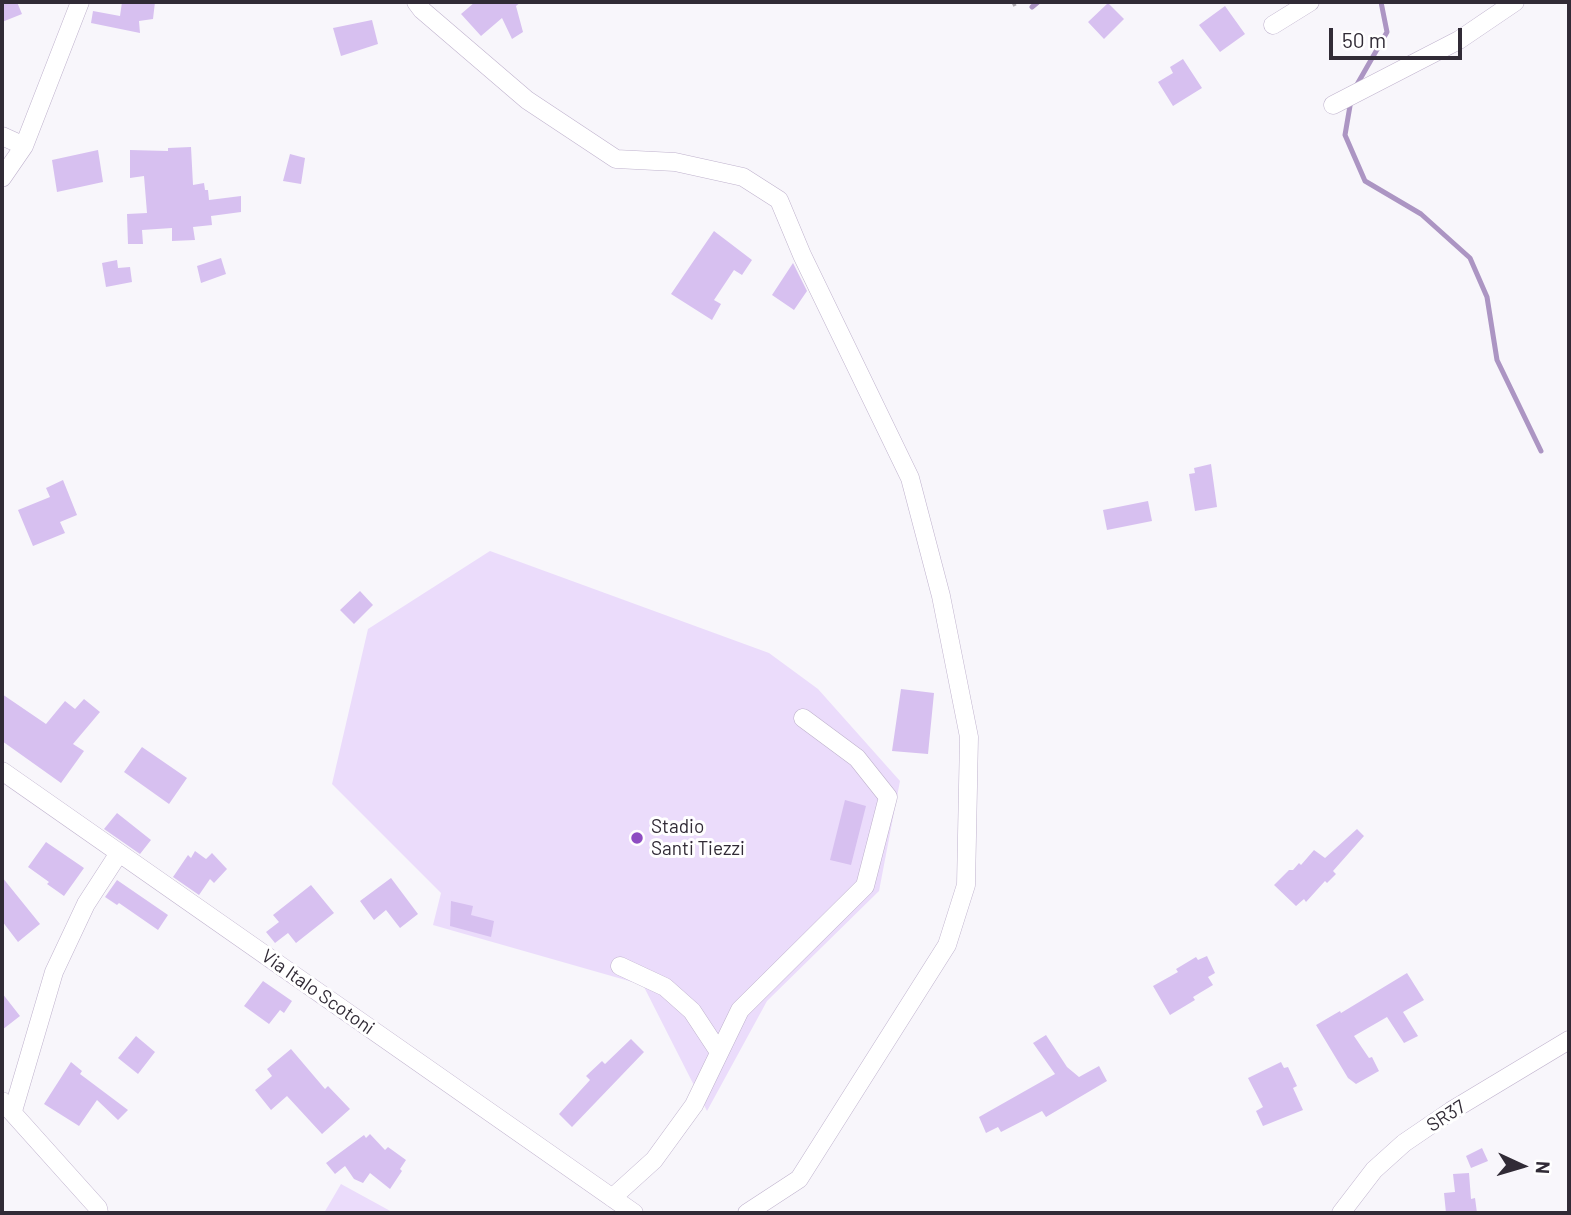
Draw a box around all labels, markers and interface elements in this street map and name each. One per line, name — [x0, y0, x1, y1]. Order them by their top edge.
scale bar — [1333, 14, 1466, 58]
text: 50 m — [1342, 27, 1386, 52]
place label: Stadio Santi Tiezzi — [651, 816, 745, 860]
marker: Stadio Santi Tiezzi — [629, 830, 645, 846]
street label: Via Italo Scotoni — [257, 945, 379, 1039]
street label: SR37 — [1422, 1095, 1470, 1137]
north arrow — [1487, 1131, 1557, 1201]
text: N — [1532, 1160, 1555, 1175]

